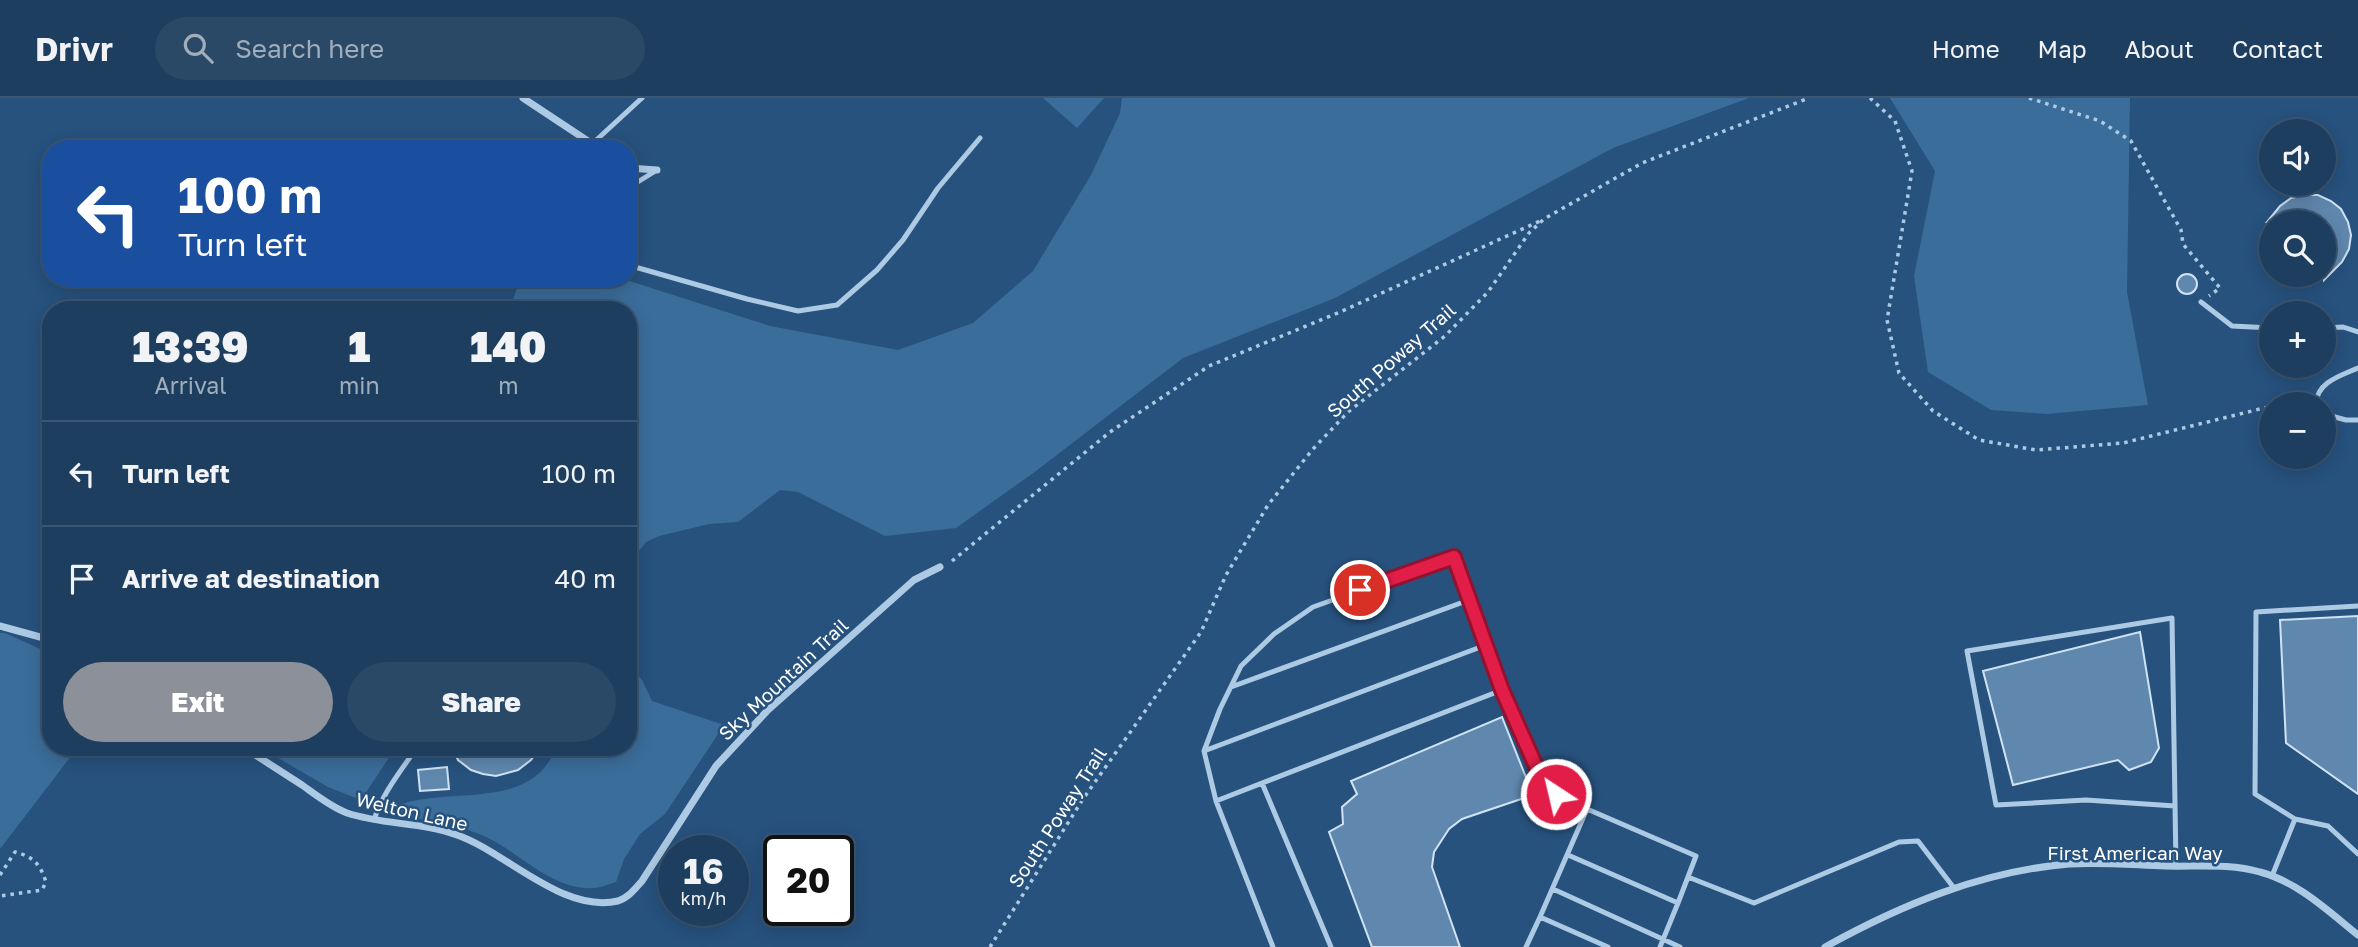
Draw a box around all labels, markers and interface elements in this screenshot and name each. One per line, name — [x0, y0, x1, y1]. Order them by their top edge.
search box — [155, 17, 645, 80]
text: Drivr — [35, 29, 113, 68]
icon: search — [179, 29, 217, 67]
text: Search here — [235, 33, 384, 64]
text: Home — [1932, 34, 2000, 63]
text: Map — [2038, 34, 2087, 63]
text: About — [2125, 34, 2194, 63]
text: Contact — [2232, 34, 2323, 63]
map controls — [2259, 119, 2336, 469]
button: sound — [2259, 119, 2336, 196]
text: 100 m — [178, 165, 322, 224]
icon: left — [63, 168, 154, 259]
button: search — [2259, 210, 2336, 287]
text: Turn left — [178, 225, 307, 263]
street label: South Poway Trail — [1322, 298, 1460, 422]
button: + — [2259, 301, 2336, 378]
text: 13:39 — [132, 321, 249, 371]
text: 1 — [348, 321, 370, 371]
text: 140 — [470, 321, 547, 371]
text: Arrival — [154, 371, 227, 399]
text: min — [339, 371, 380, 399]
text: m — [498, 371, 518, 399]
button: − — [2259, 392, 2336, 469]
icon: left — [63, 455, 101, 493]
text: Turn left — [122, 458, 230, 489]
text: 100 m — [542, 458, 616, 489]
icon: arrive — [63, 560, 101, 598]
pin — [1330, 560, 1390, 620]
text: Arrive at destination — [122, 563, 380, 594]
text: 40 m — [555, 563, 616, 594]
icon: arrive — [1341, 571, 1379, 609]
street label: Sky Mountain Trail — [714, 613, 852, 745]
button: Exit — [63, 662, 333, 742]
button: Share — [347, 662, 616, 742]
street label: South Poway Trail — [1003, 743, 1111, 891]
position arrow — [1519, 757, 1593, 831]
street label: Welton Lane — [354, 787, 470, 835]
speed limit sign: 20 — [763, 835, 854, 926]
street label: First American Way — [2047, 841, 2223, 864]
text: 16 — [683, 850, 724, 892]
text: km/h — [681, 887, 726, 909]

